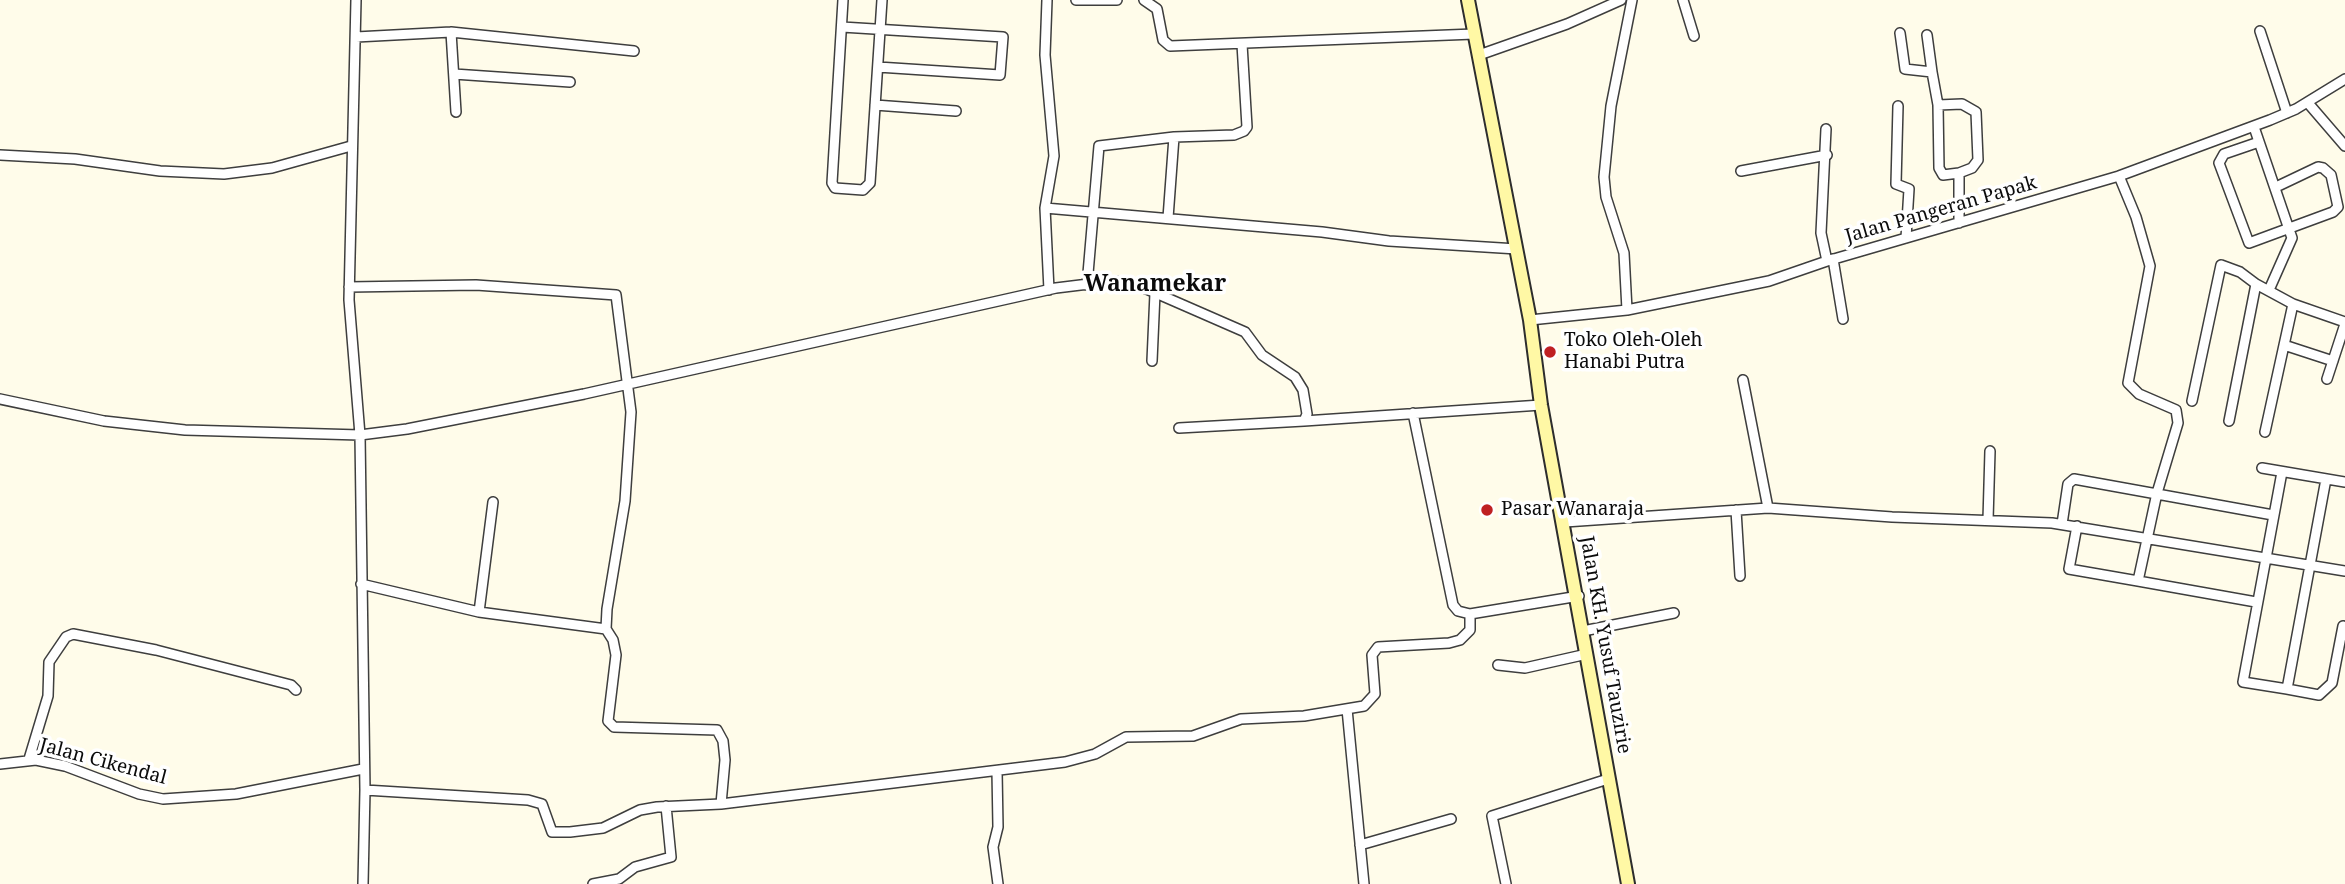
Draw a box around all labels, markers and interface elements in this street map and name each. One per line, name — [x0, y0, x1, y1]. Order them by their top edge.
street label: Jalan Pangeran Papak — [1843, 172, 2039, 248]
district label: Wanamekar — [1084, 270, 1226, 298]
place label: Toko Oleh-Oleh Hanabi Putra — [1564, 330, 1703, 374]
marker: Toko Oleh-Oleh Hanabi Putra — [1542, 344, 1558, 360]
place label: Pasar Wanaraja — [1501, 499, 1644, 521]
marker: Pasar Wanaraja — [1479, 502, 1495, 518]
street label: Jalan KH. Yusuf Tauzirie — [1575, 534, 1635, 756]
street label: Jalan Cikendal — [37, 734, 169, 790]

